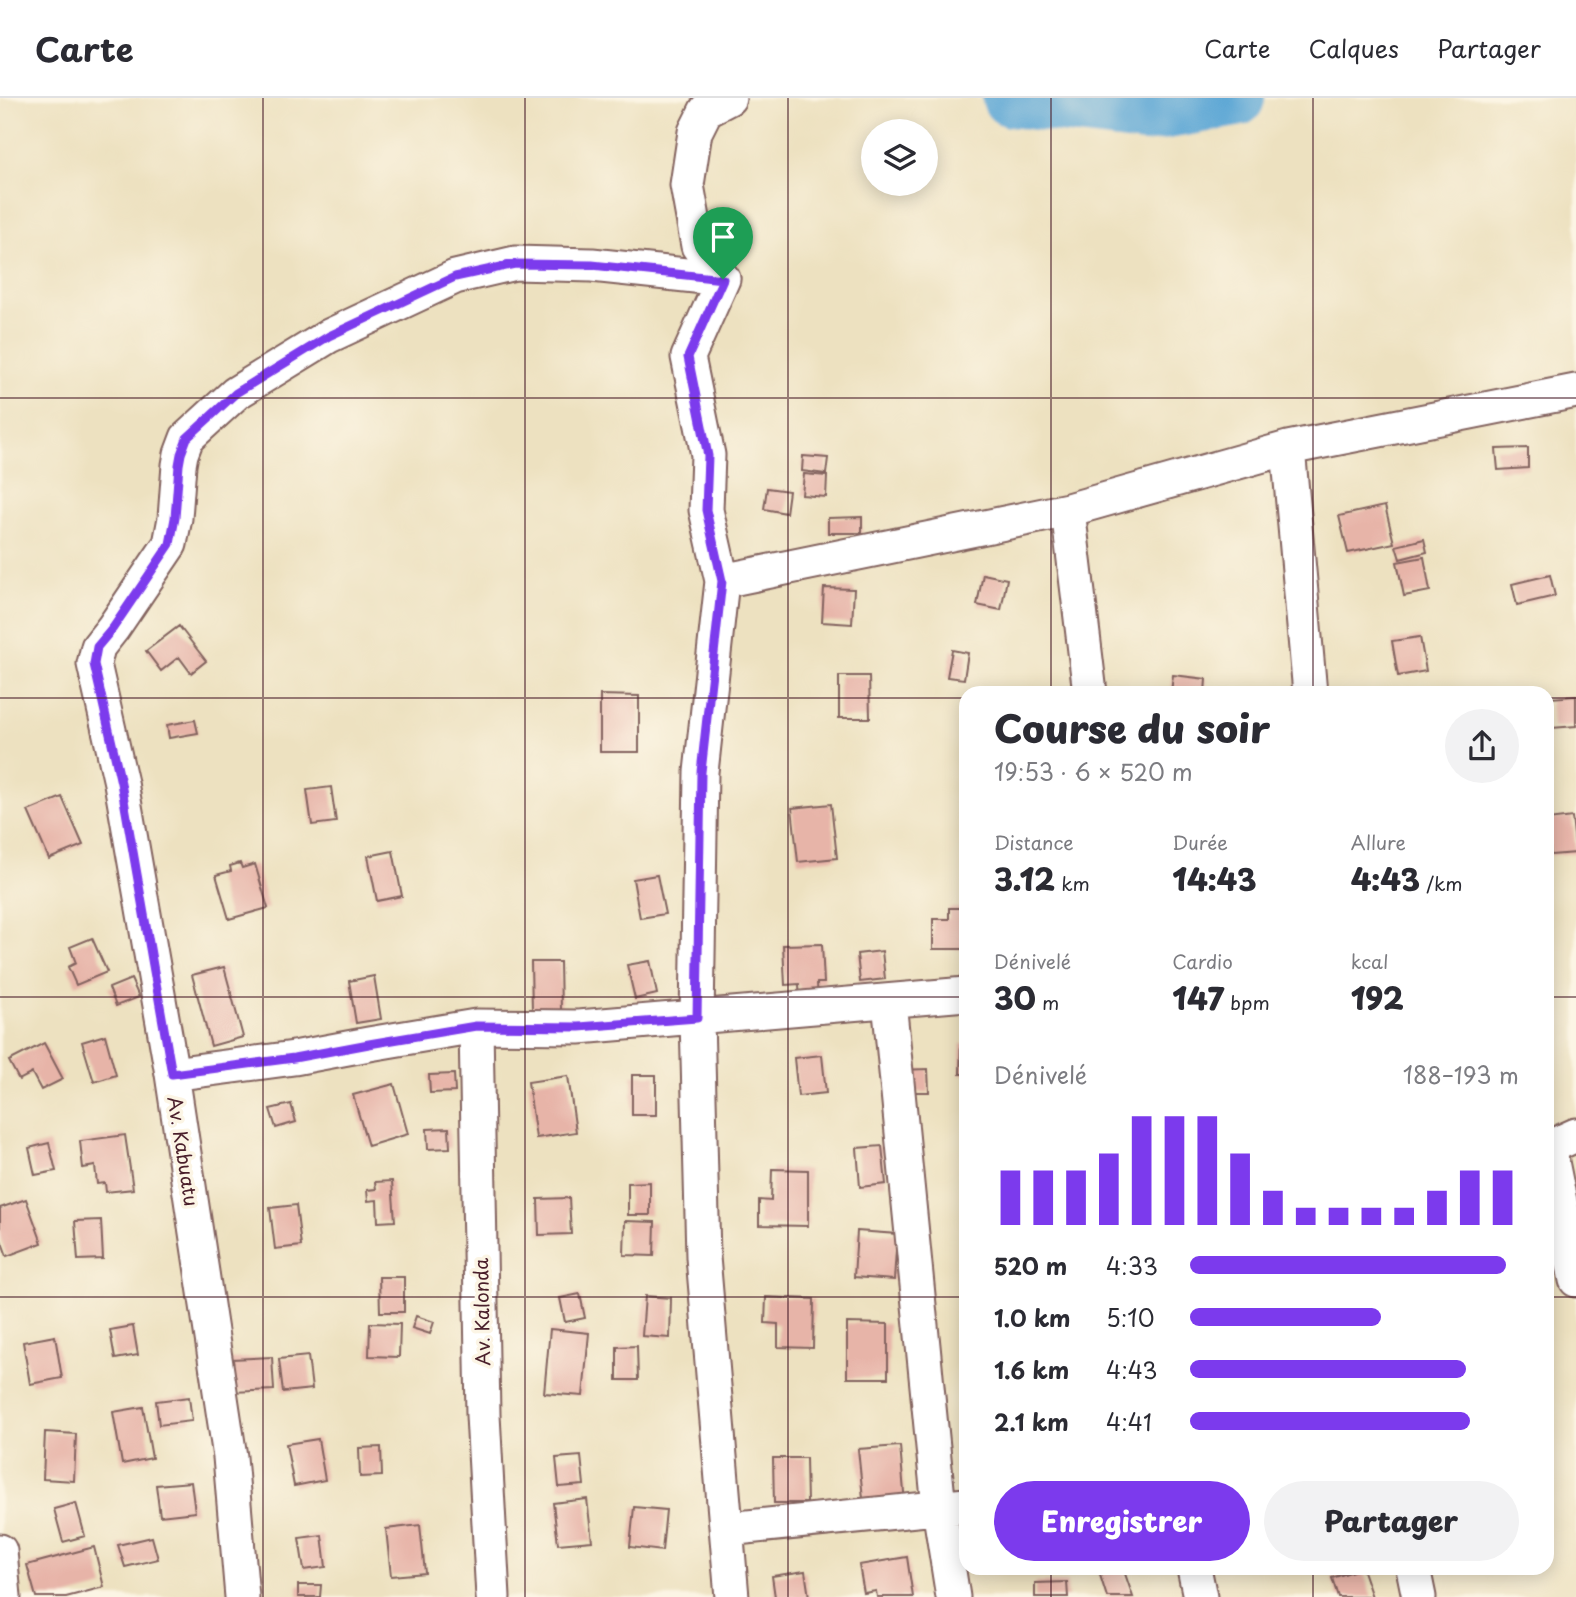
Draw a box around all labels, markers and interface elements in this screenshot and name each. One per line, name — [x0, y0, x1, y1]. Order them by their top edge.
text: Carte — [35, 23, 134, 73]
text: Carte — [1204, 30, 1270, 66]
text: Calques — [1308, 30, 1399, 66]
text: Partager — [1437, 30, 1541, 66]
map controls — [861, 119, 938, 196]
button: layers — [861, 119, 938, 196]
pin — [693, 207, 753, 279]
icon: arrive — [704, 218, 742, 256]
text: Course du soir — [994, 699, 1270, 756]
button: share — [1445, 709, 1519, 783]
text: 19:53 · 6 × 520 m — [994, 754, 1193, 789]
text: Distance — [994, 828, 1074, 856]
text: Durée — [1172, 828, 1228, 856]
text: Allure — [1351, 828, 1406, 856]
text: 3.12 — [994, 856, 1055, 901]
text: 14:43 — [1172, 856, 1256, 901]
text: 4:43 — [1351, 856, 1420, 901]
text: km — [1055, 869, 1090, 897]
text: /km — [1420, 869, 1463, 897]
text: Dénivelé — [994, 947, 1071, 975]
text: Cardio — [1172, 947, 1233, 975]
text: kcal — [1351, 947, 1389, 975]
text: 30 — [994, 975, 1036, 1020]
text: 147 — [1172, 975, 1224, 1020]
text: 192 — [1351, 975, 1404, 1020]
text: m — [1036, 988, 1059, 1016]
text: bpm — [1224, 988, 1270, 1016]
text: Dénivelé — [994, 1057, 1087, 1092]
text: 188–193 m — [1403, 1057, 1519, 1092]
street label: Av. Kabuatu — [161, 1094, 207, 1208]
text: 520 m — [994, 1248, 1067, 1283]
text: 4:33 — [1106, 1248, 1158, 1283]
street label: Av. Kalonda — [466, 1258, 496, 1366]
text: 1.0 km — [994, 1300, 1071, 1335]
text: 5:10 — [1106, 1300, 1154, 1335]
text: 1.6 km — [994, 1352, 1069, 1387]
text: 4:43 — [1106, 1352, 1158, 1387]
text: 2.1 km — [994, 1404, 1069, 1439]
text: 4:41 — [1106, 1404, 1152, 1439]
button: Enregistrer — [994, 1481, 1250, 1561]
button: Partager — [1264, 1481, 1519, 1561]

